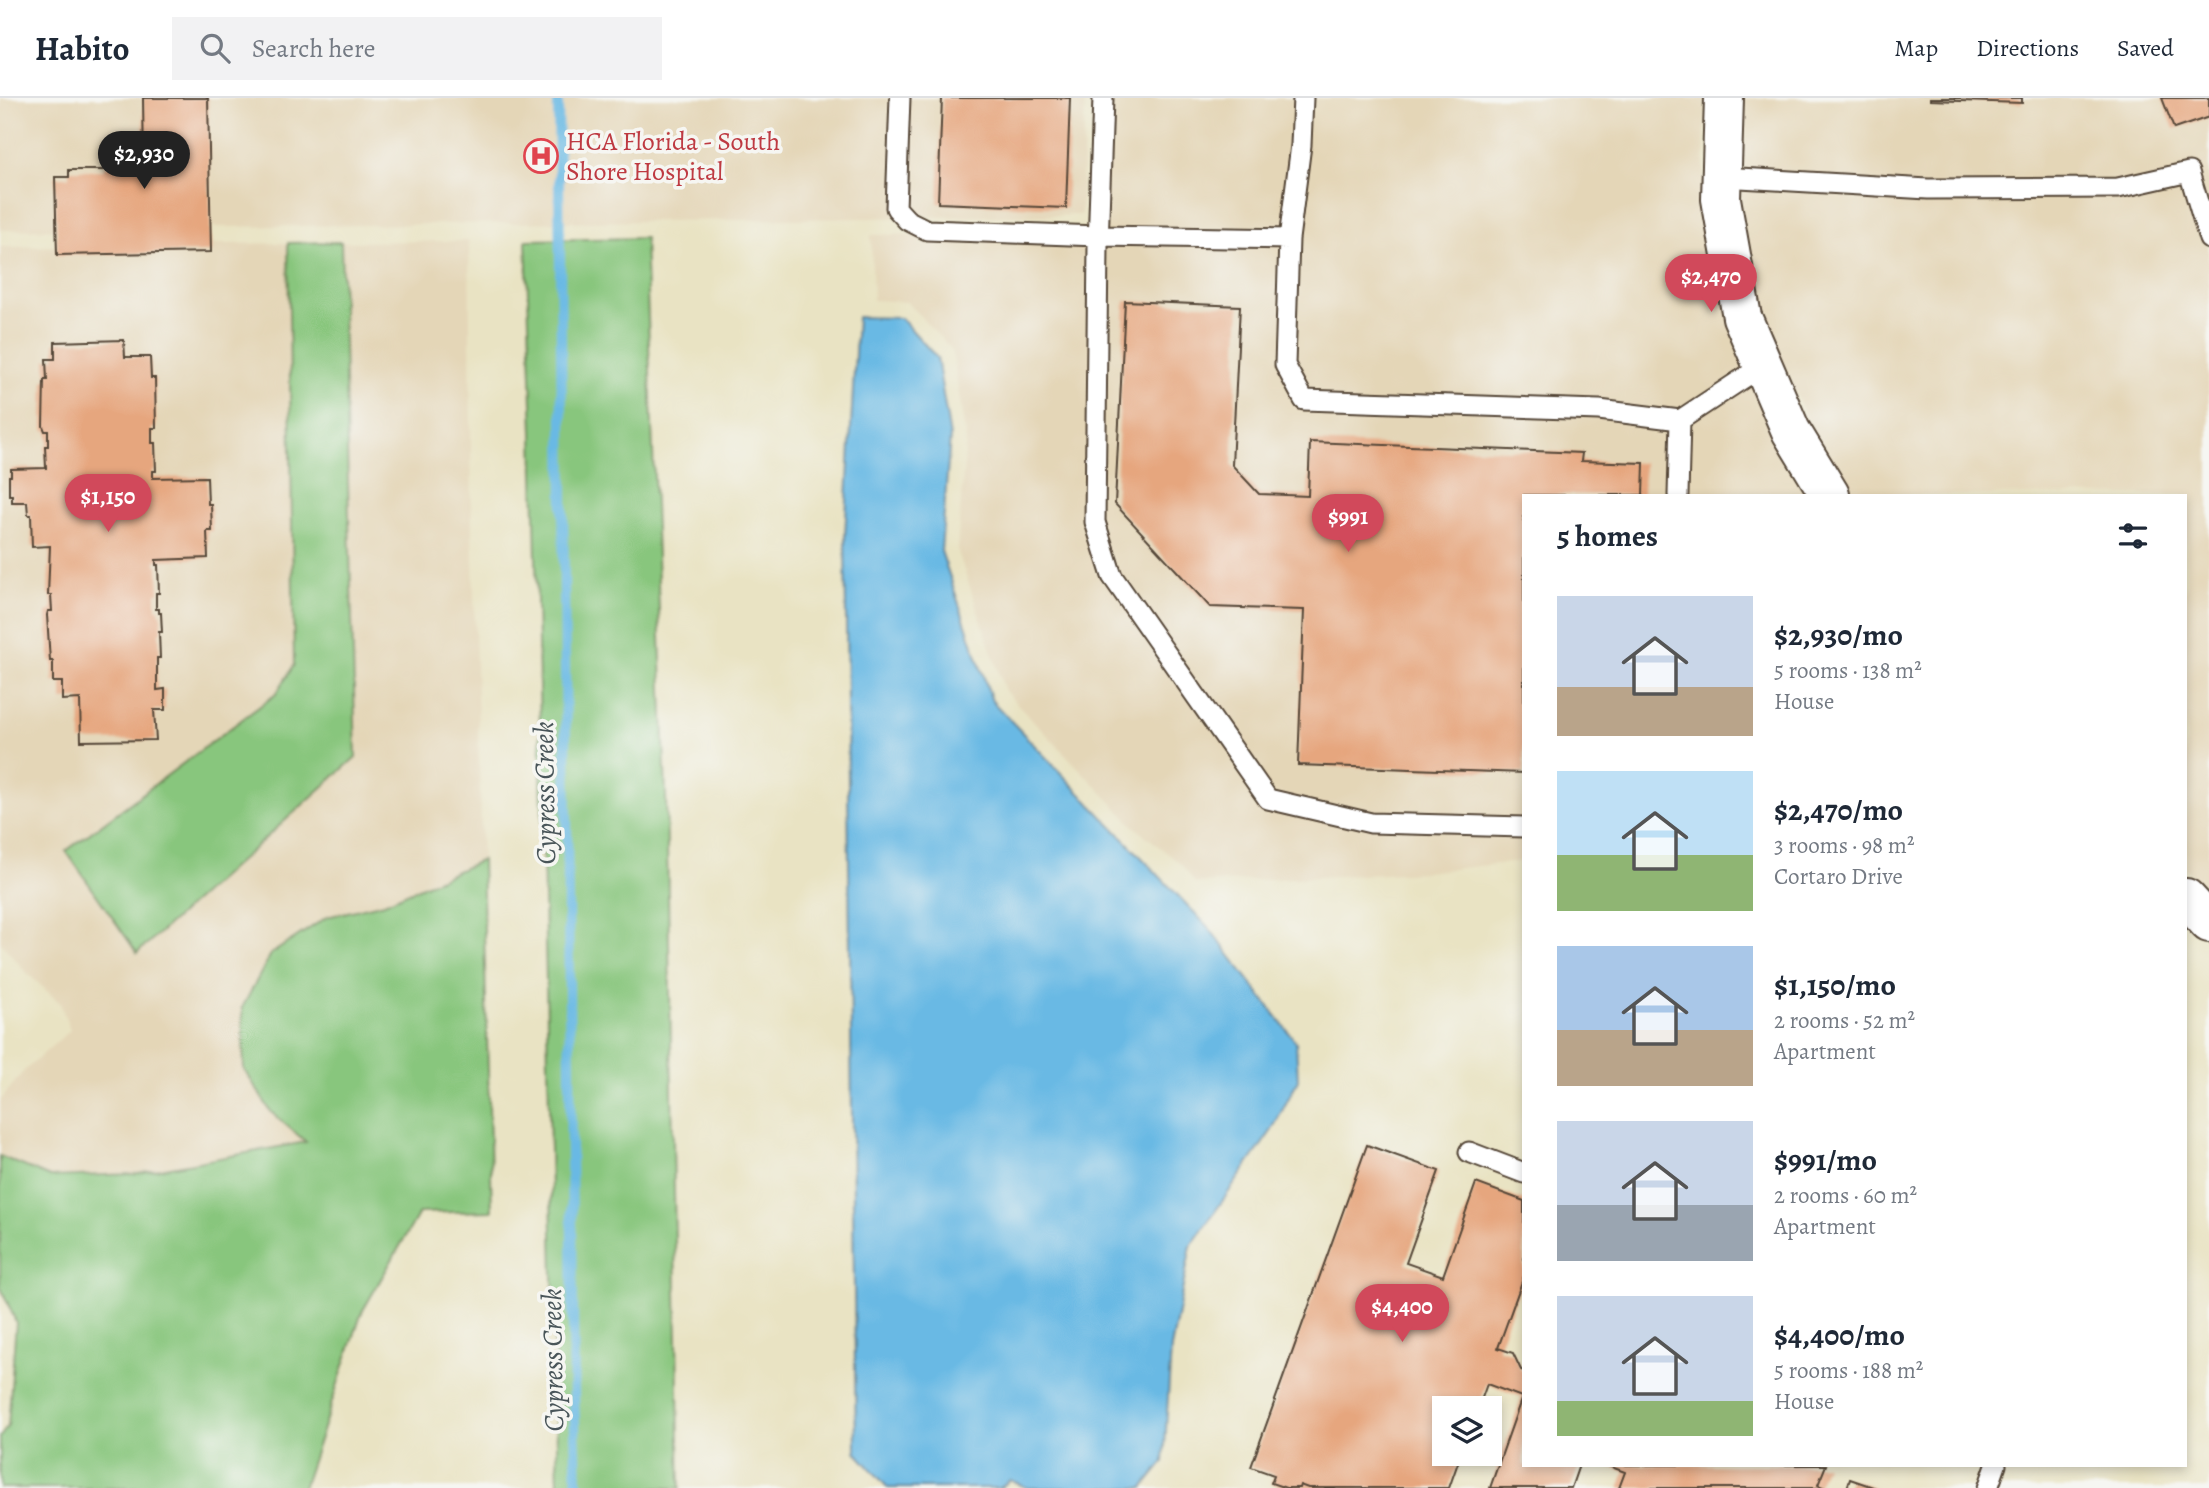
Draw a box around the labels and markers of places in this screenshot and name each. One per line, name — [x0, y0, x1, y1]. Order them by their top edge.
place label: HCA Florida - South Shore Hospital — [566, 124, 780, 189]
pin: $2,930 — [87, 132, 201, 191]
hospital icon: HCA Florida - South Shore Hospital — [522, 137, 560, 175]
pin: $2,470 — [1654, 254, 1768, 314]
pin: $1,150 — [51, 474, 165, 534]
pin: $991 — [1307, 494, 1389, 554]
pin: $4,400 — [1345, 1284, 1459, 1344]

